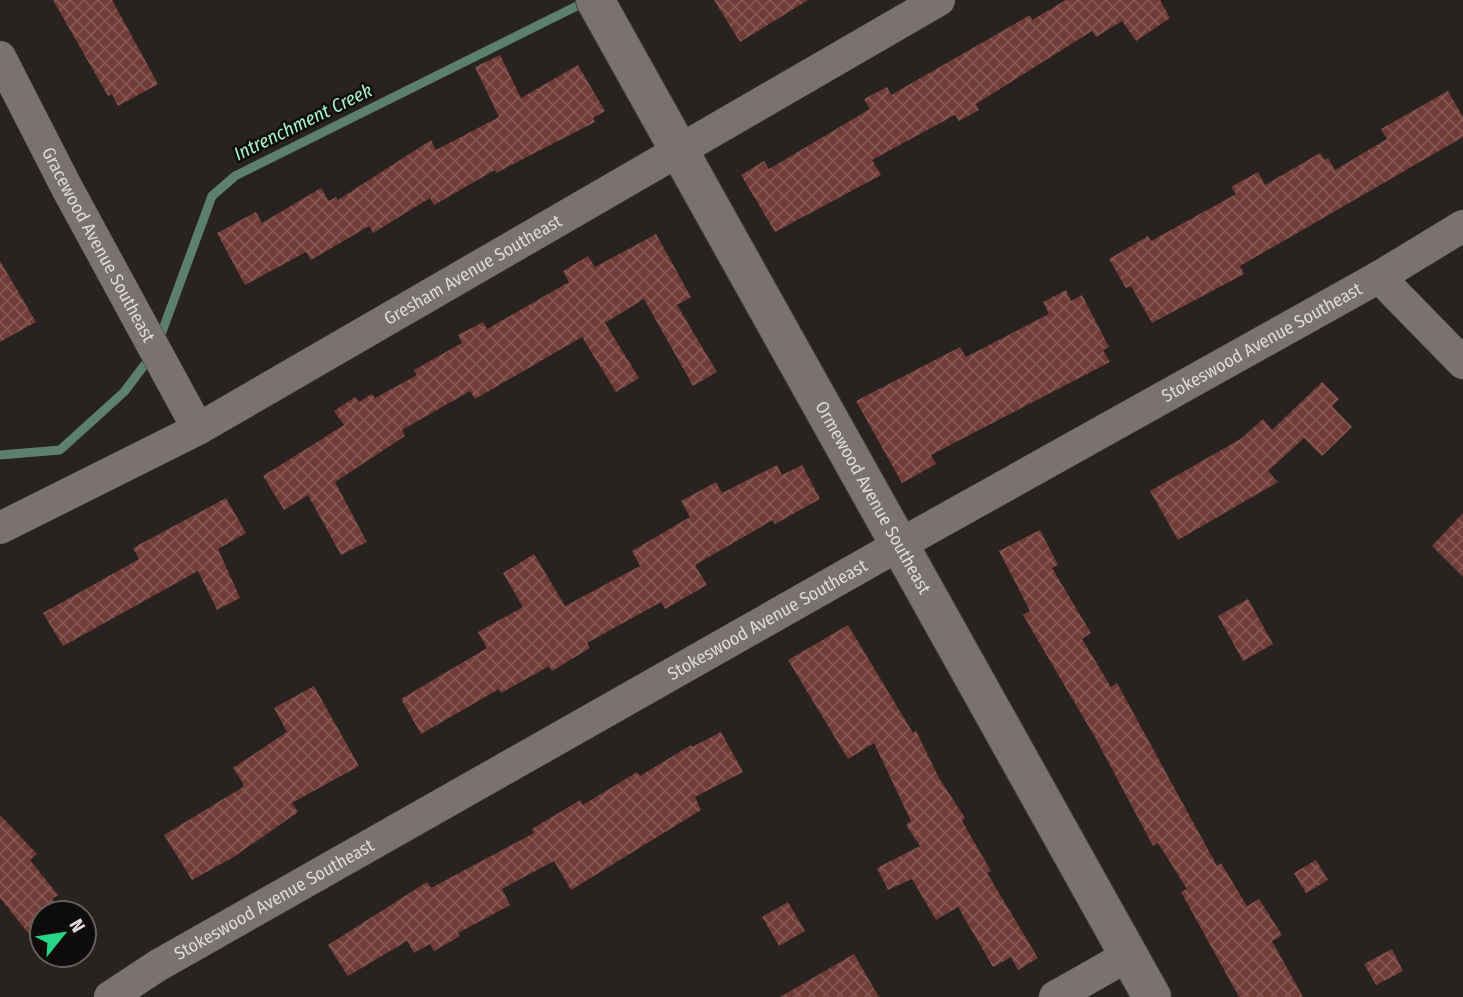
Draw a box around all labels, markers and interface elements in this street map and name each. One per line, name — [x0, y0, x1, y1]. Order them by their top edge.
water label: Intrenchment Creek — [230, 79, 376, 165]
street label: Gracewood Avenue Southeast — [37, 144, 160, 346]
street label: Gresham Avenue Southeast — [380, 210, 566, 330]
street label: Stokeswood Avenue Southeast — [1158, 278, 1366, 407]
street label: Ormewood Avenue Southeast — [810, 397, 936, 598]
street label: Stokeswood Avenue Southeast — [664, 554, 871, 685]
street label: Stokeswood Avenue Southeast — [170, 834, 378, 965]
north arrow — [28, 899, 98, 969]
text: N — [64, 915, 90, 936]

